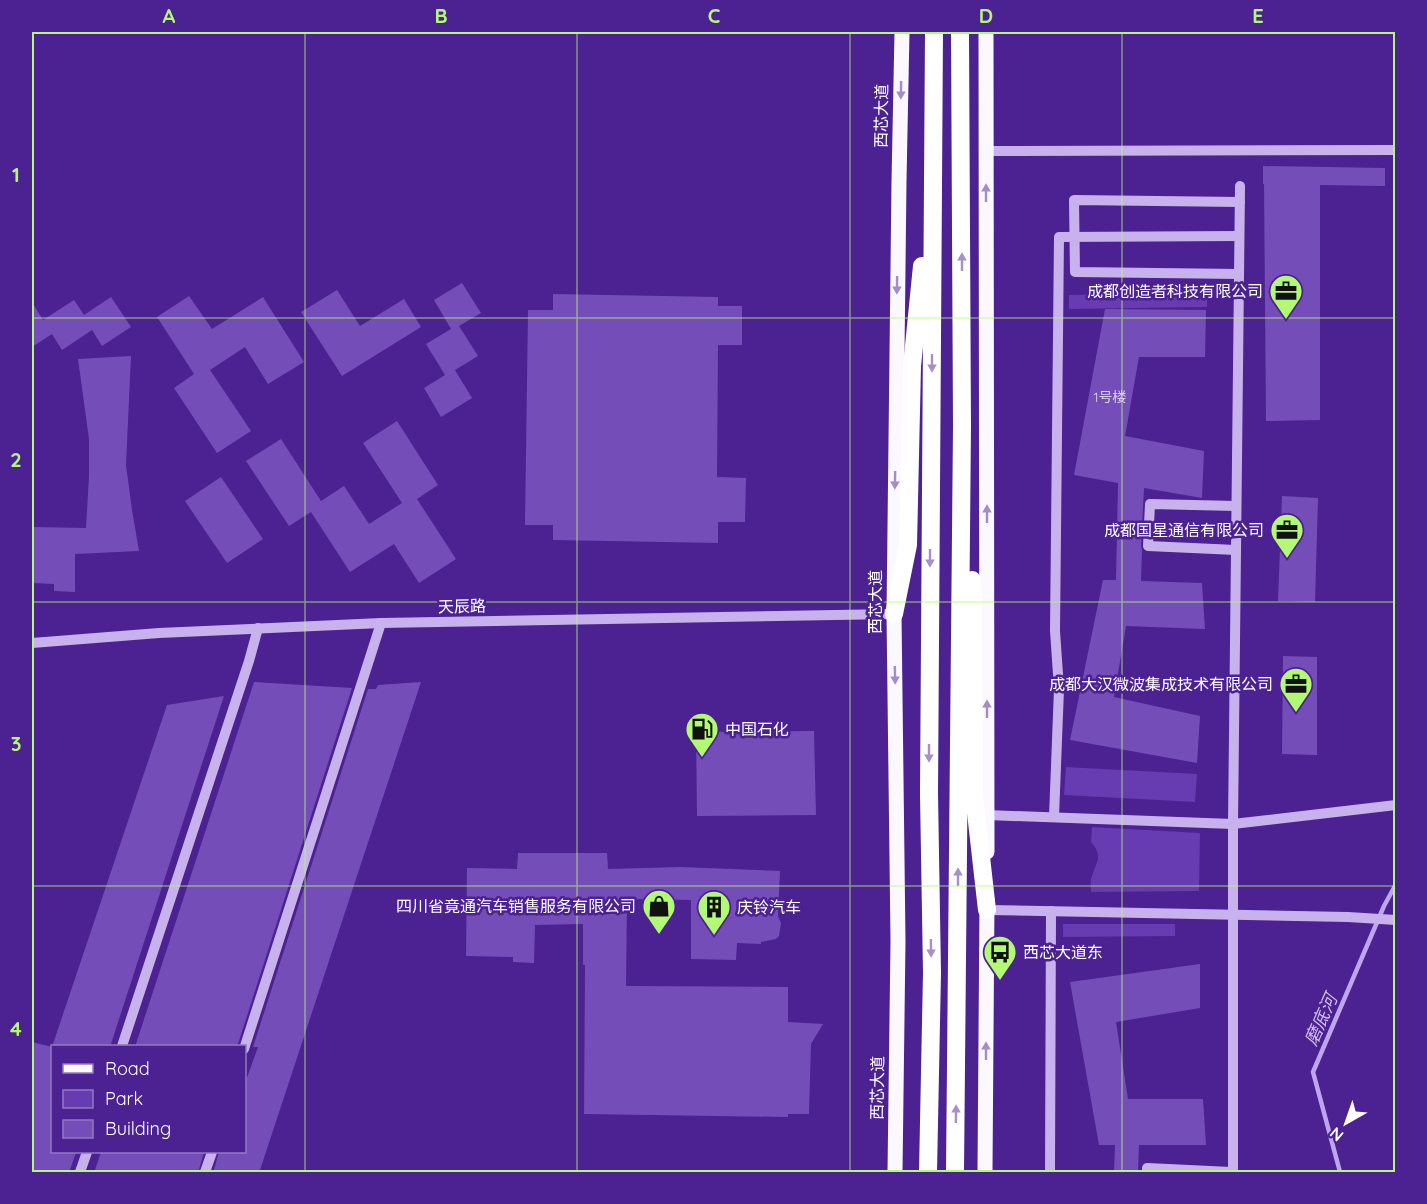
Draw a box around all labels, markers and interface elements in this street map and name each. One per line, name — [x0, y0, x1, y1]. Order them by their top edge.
text: A — [163, 3, 176, 28]
text: B — [434, 3, 448, 28]
text: C — [708, 3, 721, 28]
text: D — [979, 3, 993, 28]
text: E — [1252, 3, 1264, 28]
one-way arrow — [896, 80, 905, 99]
street label: 西芯大道 — [870, 84, 892, 148]
text: 1 — [12, 162, 20, 187]
one-way arrow — [981, 184, 991, 203]
one-way arrow — [957, 253, 966, 272]
office icon: 成都创造者科技有限公司 — [1268, 273, 1304, 320]
one-way arrow — [893, 275, 902, 294]
place label: 成都创造者科技有限公司 — [1087, 281, 1263, 301]
one-way arrow — [927, 353, 936, 372]
house number: 1号楼 — [1093, 388, 1127, 406]
text: 2 — [10, 447, 22, 472]
one-way arrow — [890, 470, 900, 489]
one-way arrow — [982, 505, 992, 524]
office icon: 成都国星通信有限公司 — [1269, 512, 1305, 559]
place label: 成都国星通信有限公司 — [1104, 520, 1264, 540]
one-way arrow — [925, 548, 935, 567]
street label: 西芯大道 — [865, 570, 885, 634]
street label: 天辰路 — [438, 596, 486, 616]
one-way arrow — [890, 665, 899, 684]
office icon: 成都大汉微波集成技术有限公司 — [1278, 666, 1314, 713]
place label: 成都大汉微波集成技术有限公司 — [1049, 674, 1273, 694]
one-way arrow — [982, 700, 992, 719]
fuel station icon: 中国石化 — [684, 711, 720, 758]
place label: 中国石化 — [725, 719, 789, 739]
text: 3 — [11, 731, 21, 756]
one-way arrow — [924, 743, 934, 762]
one-way arrow — [954, 868, 963, 887]
shop icon: 四川省竟通汽车销售服务有限公司 — [641, 888, 677, 935]
building icon: 庆铃汽车 — [696, 889, 732, 936]
place label: 四川省竟通汽车销售服务有限公司 — [396, 896, 636, 916]
place label: 庆铃汽车 — [737, 897, 801, 917]
bus stop icon: 西芯大道东 — [982, 934, 1018, 981]
one-way arrow — [926, 938, 936, 957]
place label: 西芯大道东 — [1023, 942, 1103, 962]
water label: 磨底河 — [1299, 988, 1343, 1049]
text: 4 — [10, 1016, 22, 1041]
one-way arrow — [981, 1042, 991, 1061]
legend — [51, 1045, 246, 1153]
street label: 西芯大道 — [866, 1056, 888, 1120]
text: Road — [105, 1057, 150, 1080]
text: Park — [105, 1087, 143, 1110]
north arrow — [1316, 1093, 1376, 1153]
one-way arrow — [951, 1105, 961, 1124]
text: Building — [105, 1117, 171, 1140]
text: N — [1325, 1123, 1347, 1146]

